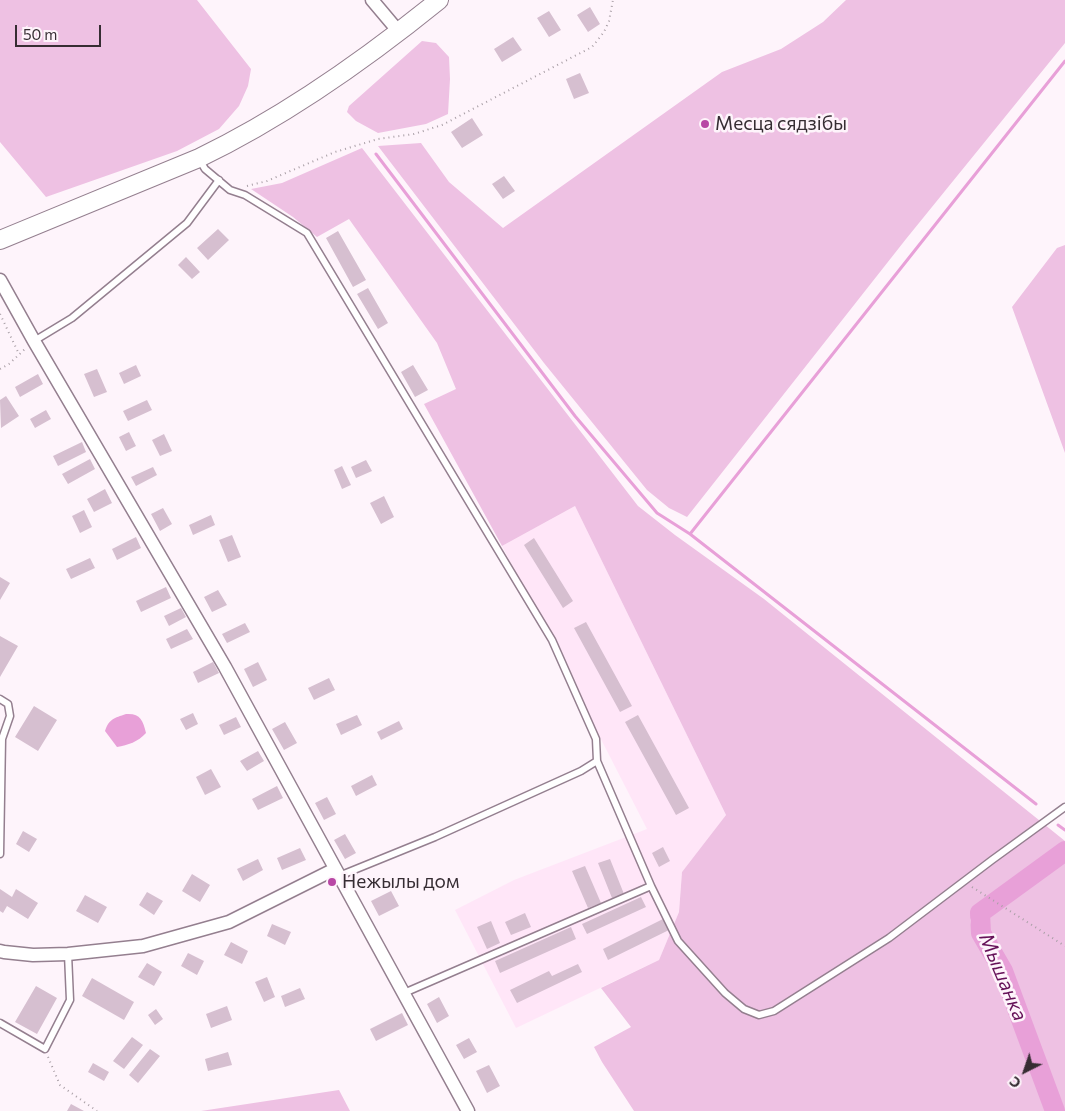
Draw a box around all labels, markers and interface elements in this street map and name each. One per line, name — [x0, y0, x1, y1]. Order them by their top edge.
scale bar — [18, 15, 104, 47]
text: 50 m — [23, 25, 57, 43]
place label: Месца сядзібы — [715, 113, 847, 135]
marker: Месца сядзібы — [699, 118, 711, 130]
place label: Нежылы дом — [342, 871, 459, 893]
marker: Нежылы дом — [326, 876, 338, 888]
water label: Мышанка — [974, 929, 1032, 1025]
north arrow — [1000, 1046, 1050, 1096]
text: С — [1006, 1073, 1024, 1092]

